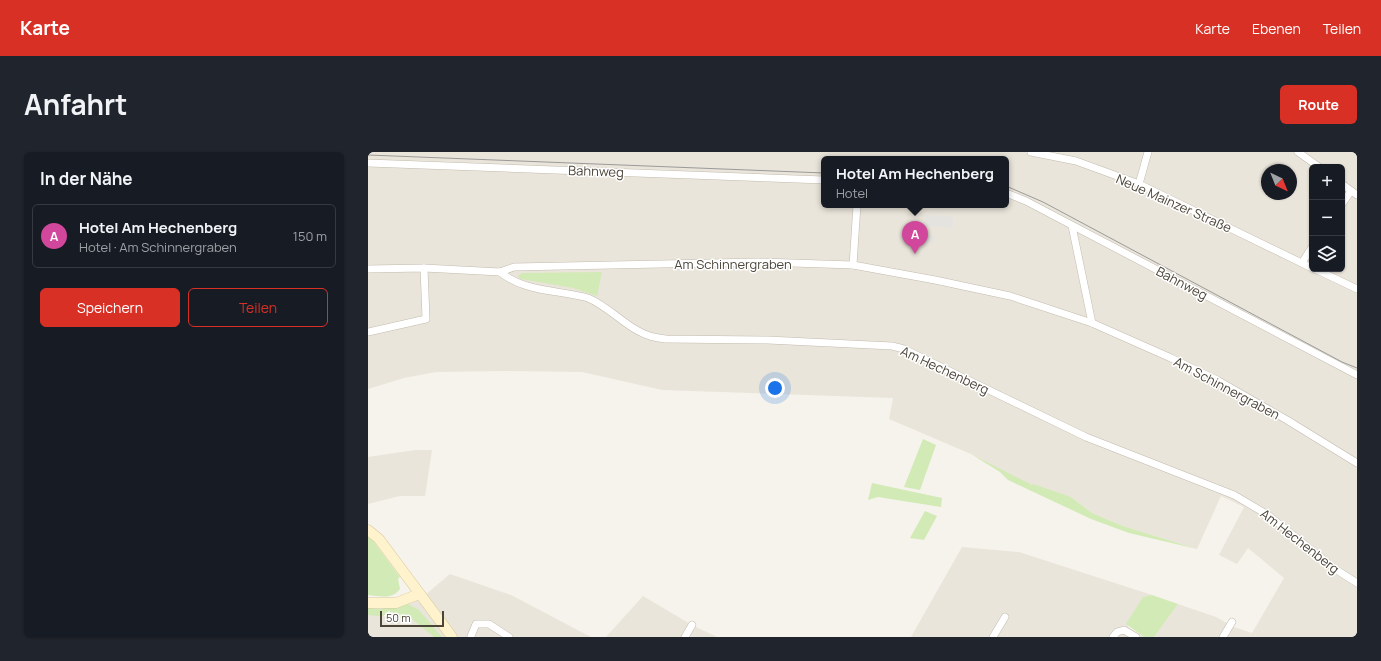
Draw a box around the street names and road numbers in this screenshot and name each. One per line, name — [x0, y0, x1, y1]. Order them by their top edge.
street label: Bahnweg — [568, 161, 624, 181]
street label: Neue Mainzer Straße — [1113, 169, 1235, 237]
street label: Am Schinnergraben — [674, 255, 792, 273]
street label: Bahnweg — [1153, 262, 1211, 304]
street label: Am Hechenberg — [898, 342, 992, 398]
street label: Am Schinnergraben — [1171, 352, 1283, 424]
street label: Am Hechenberg — [1257, 504, 1343, 578]

